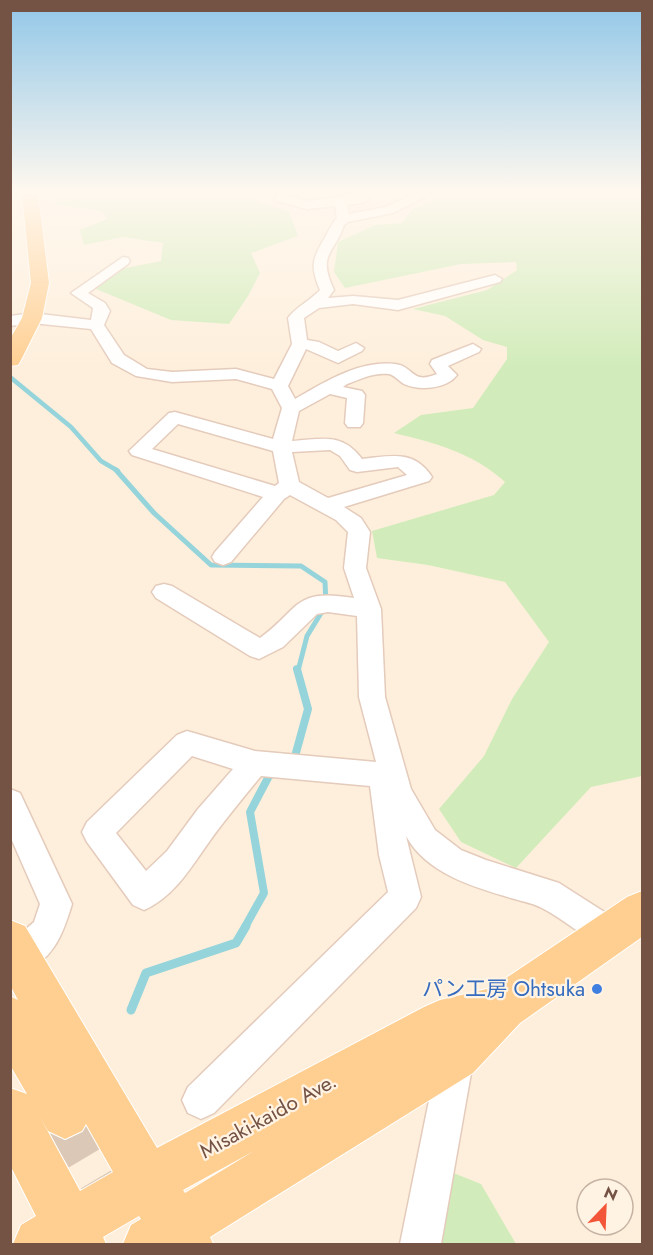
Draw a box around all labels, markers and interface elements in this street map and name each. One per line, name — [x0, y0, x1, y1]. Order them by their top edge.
place label: パン工房 Ohtsuka — [422, 974, 585, 1004]
marker: パン工房 Ohtsuka — [590, 982, 604, 996]
street label: Misaki-kaido Ave. — [194, 1066, 342, 1166]
north arrow — [575, 1177, 635, 1237]
text: N — [600, 1181, 621, 1207]

